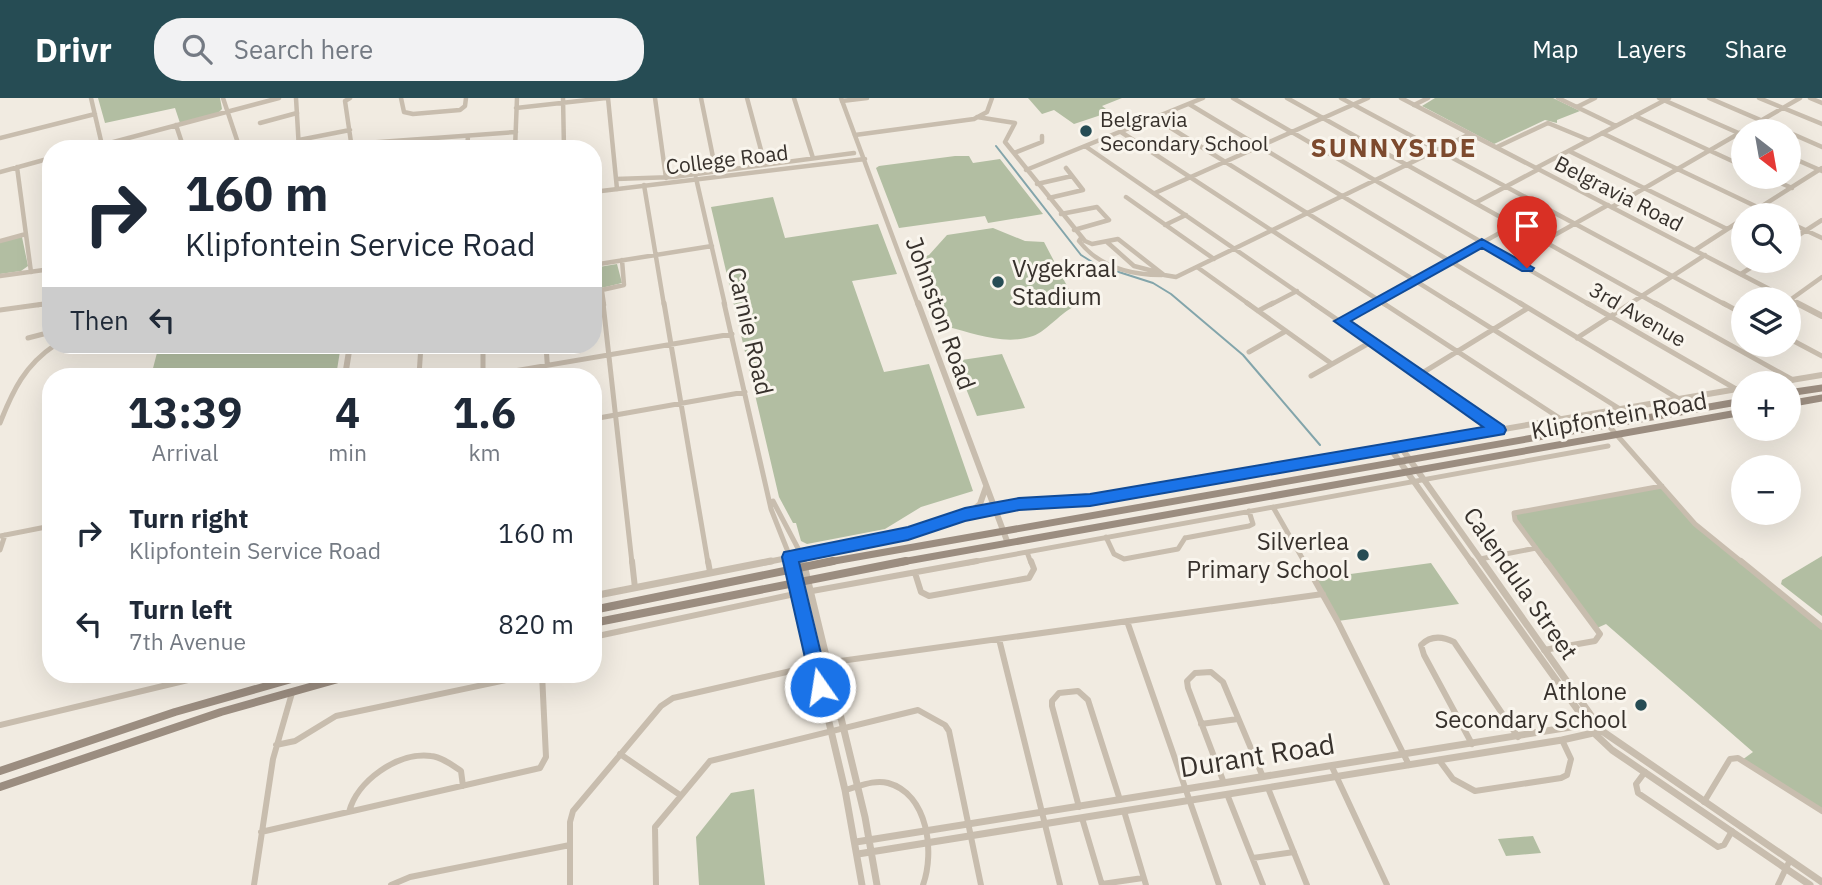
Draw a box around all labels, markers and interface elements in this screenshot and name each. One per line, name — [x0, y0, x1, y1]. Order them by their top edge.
search box — [154, 18, 644, 81]
text: Drivr — [35, 28, 112, 71]
icon: search — [178, 30, 216, 68]
text: Search here — [234, 32, 373, 66]
text: Map — [1532, 33, 1579, 65]
text: Layers — [1617, 33, 1687, 65]
text: Share — [1725, 33, 1787, 65]
place label: Belgravia Secondary School — [1100, 105, 1269, 157]
north arrow — [1731, 119, 1801, 189]
map controls — [1731, 119, 1801, 525]
marker: Belgravia Secondary School — [1078, 123, 1094, 139]
district label: SUNNYSIDE — [1310, 130, 1478, 164]
street label: College Road — [664, 138, 790, 180]
street label: Belgravia Road — [1550, 149, 1688, 237]
text: 160 m — [185, 161, 329, 224]
icon: right — [70, 168, 161, 259]
pin — [1497, 196, 1557, 268]
button: search — [1731, 203, 1801, 273]
icon: arrive — [1508, 207, 1546, 245]
text: Klipfontein Service Road — [185, 223, 536, 265]
street label: Johnston Road — [898, 232, 984, 394]
place label: Vygekraal Stadium — [1012, 252, 1117, 312]
street label: Carnie Road — [721, 264, 781, 398]
marker: Vygekraal Stadium — [990, 274, 1006, 290]
street label: 3rd Avenue — [1584, 275, 1692, 353]
button: layers — [1731, 287, 1801, 357]
icon: left — [143, 301, 181, 339]
text: Then — [70, 303, 129, 337]
button: + — [1731, 371, 1801, 441]
street label: Klipfontein Road — [1528, 384, 1710, 446]
text: 13:39 — [128, 385, 242, 440]
text: 4 — [335, 385, 360, 440]
text: 1.6 — [453, 385, 516, 440]
text: Arrival — [152, 437, 219, 467]
text: min — [328, 437, 367, 467]
text: km — [468, 437, 501, 467]
button: − — [1731, 455, 1801, 525]
street label: Calendula Street — [1456, 500, 1586, 666]
text: Turn right — [129, 501, 248, 535]
icon: right — [70, 514, 108, 552]
text: 160 m — [498, 516, 574, 550]
place label: Silverlea Primary School — [1186, 525, 1349, 585]
text: Klipfontein Service Road — [129, 535, 381, 565]
marker: Silverlea Primary School — [1355, 547, 1371, 563]
text: Turn left — [129, 592, 232, 626]
icon: left — [70, 605, 108, 643]
text: 820 m — [498, 607, 574, 641]
text: 7th Avenue — [129, 626, 246, 656]
position arrow — [783, 650, 857, 724]
place label: Athlone Secondary School — [1434, 675, 1627, 735]
marker: Athlone Secondary School — [1633, 697, 1649, 713]
street label: Durant Road — [1177, 724, 1337, 786]

